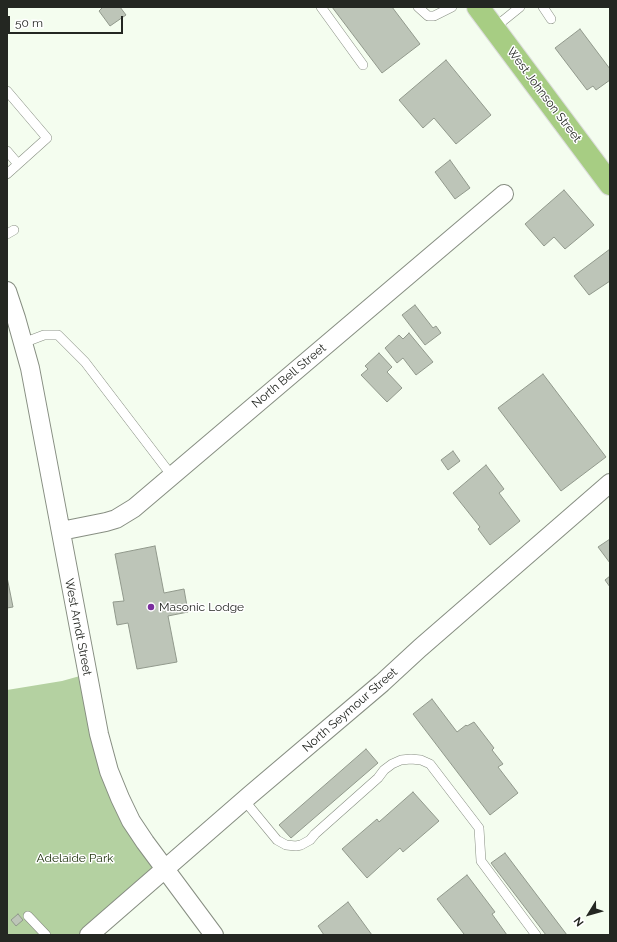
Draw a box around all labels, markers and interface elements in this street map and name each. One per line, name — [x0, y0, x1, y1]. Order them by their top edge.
scale bar — [10, 8, 125, 34]
text: 50 m — [15, 16, 43, 30]
street label: West Johnson Street — [504, 45, 584, 145]
street label: North Bell Street — [249, 341, 329, 411]
street label: West Arndt Street — [62, 577, 94, 677]
place label: Masonic Lodge — [159, 600, 244, 614]
marker: Masonic Lodge — [146, 602, 156, 612]
street label: North Seymour Street — [300, 665, 400, 755]
park label: Adelaide Park — [37, 851, 113, 865]
north arrow — [569, 894, 609, 934]
text: N — [571, 914, 587, 929]

